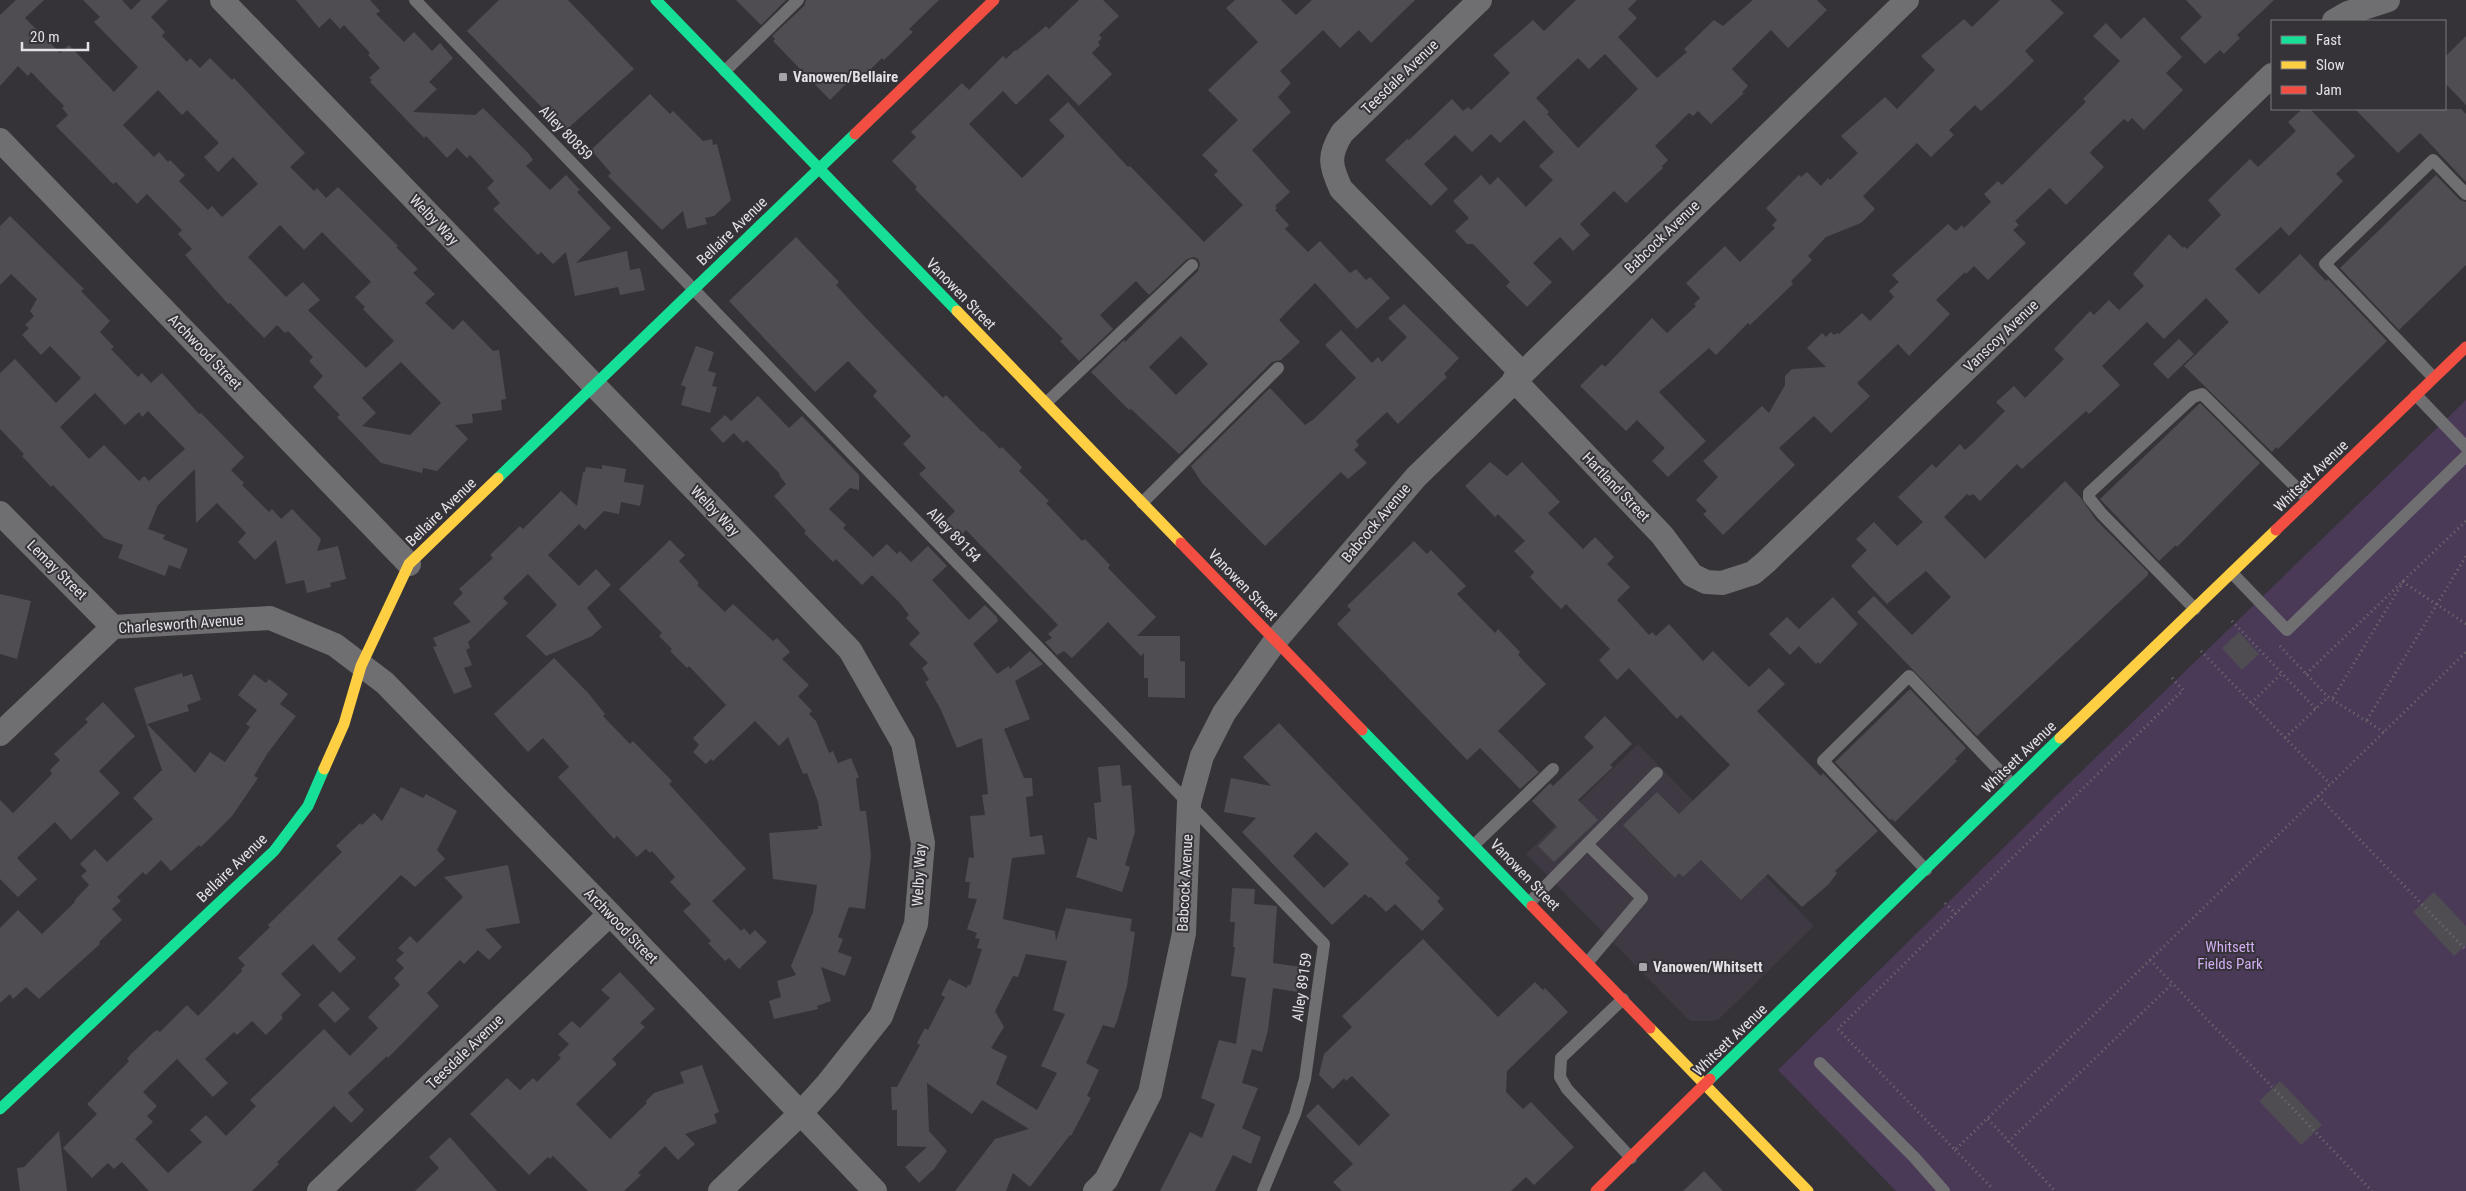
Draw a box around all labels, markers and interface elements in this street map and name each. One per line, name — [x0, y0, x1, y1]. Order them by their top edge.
scale bar — [22, 20, 89, 52]
legend — [2271, 20, 2446, 110]
text: 20 m — [30, 28, 60, 46]
text: Fast — [2316, 31, 2341, 49]
street label: Teesdale Avenue — [1358, 36, 1442, 118]
text: Slow — [2316, 56, 2345, 74]
place label: Vanowen/Bellaire — [793, 68, 898, 86]
marker: Vanowen/Bellaire — [777, 71, 789, 83]
text: Jam — [2316, 81, 2342, 99]
street label: Alley 80859 — [535, 102, 597, 164]
street label: Welby Way — [406, 191, 462, 249]
street label: Bellaire Avenue — [693, 193, 771, 269]
street label: Babcock Avenue — [1621, 197, 1703, 277]
street label: Vanowen Street — [922, 254, 1000, 334]
street label: Vanscoy Avenue — [1960, 296, 2042, 376]
street label: Archwood Street — [164, 310, 246, 394]
street label: Whitsett Avenue — [2270, 436, 2352, 516]
street label: Hartland Street — [1578, 448, 1654, 526]
street label: Bellaire Avenue — [402, 474, 480, 550]
street label: Babcock Avenue — [1338, 480, 1414, 566]
street label: Welby Way — [687, 482, 743, 540]
street label: Alley 89154 — [923, 504, 985, 566]
street label: Lemay Street — [23, 536, 91, 604]
street label: Vanowen Street — [1204, 545, 1282, 625]
street label: Charlesworth Avenue — [118, 611, 244, 637]
street label: Whitsett Avenue — [1978, 717, 2060, 797]
street label: Bellaire Avenue — [193, 830, 271, 906]
street label: Babcock Avenue — [1173, 834, 1197, 932]
street label: Vanowen Street — [1486, 835, 1564, 915]
street label: Welby Way — [908, 843, 930, 907]
street label: Archwood Street — [580, 884, 662, 968]
park label: Whitsett Fields Park — [2197, 938, 2263, 973]
street label: Alley 89159 — [1288, 951, 1316, 1023]
place label: Vanowen/Whitsett — [1653, 958, 1763, 976]
marker: Vanowen/Whitsett — [1637, 961, 1649, 973]
street label: Whitsett Avenue — [1689, 1000, 1771, 1080]
street label: Teesdale Avenue — [423, 1011, 507, 1093]

